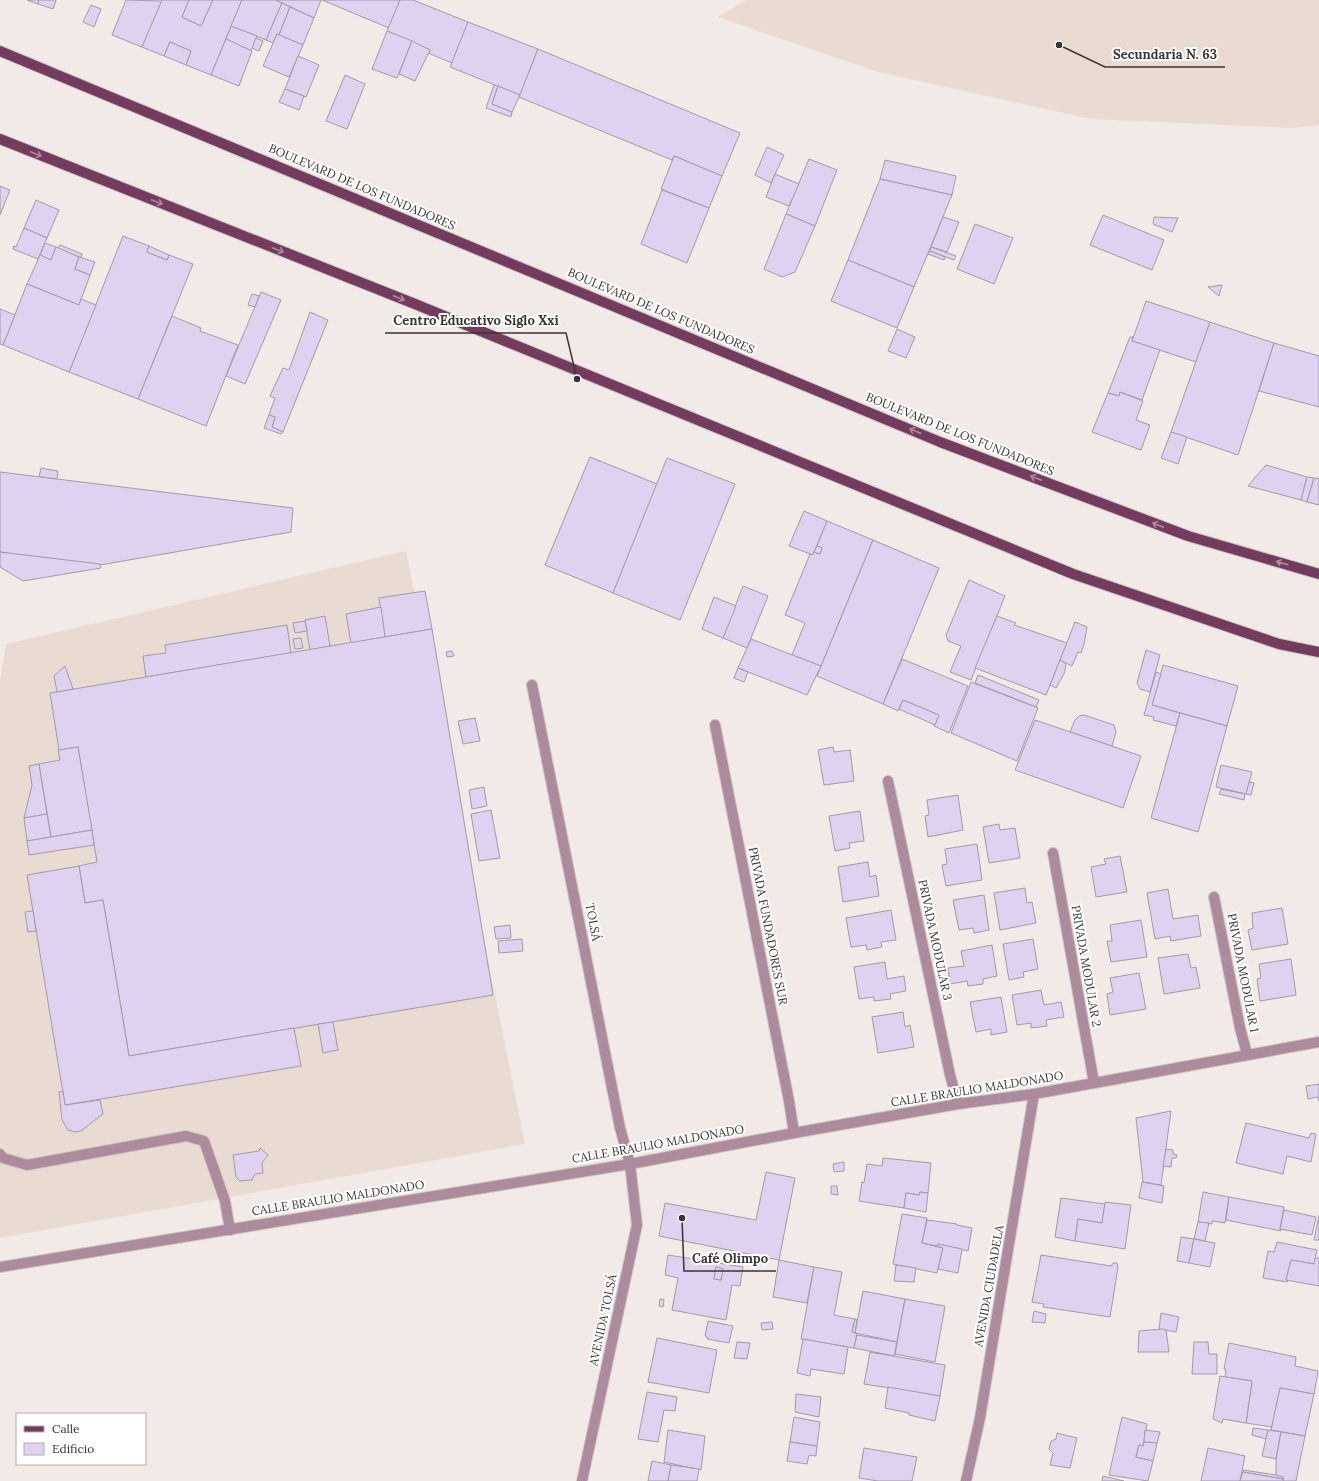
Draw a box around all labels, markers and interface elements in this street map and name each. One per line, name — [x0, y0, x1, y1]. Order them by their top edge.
callout: Secundaria N. 63 — [1105, 42, 1225, 67]
text: Secundaria N. 63 — [1113, 46, 1217, 63]
street label: BOULEVARD DE LOS FUNDADORES — [266, 140, 458, 233]
one-way arrow — [30, 150, 42, 158]
one-way arrow — [151, 198, 163, 206]
one-way arrow — [271, 246, 283, 254]
street label: BOULEVARD DE LOS FUNDADORES — [565, 264, 757, 357]
one-way arrow — [392, 294, 404, 302]
callout: Centro Educativo Siglo Xxi — [385, 308, 566, 333]
text: Centro Educativo Siglo Xxi — [393, 312, 559, 329]
street label: BOULEVARD DE LOS FUNDADORES — [864, 389, 1057, 478]
one-way arrow — [909, 427, 921, 435]
one-way arrow — [1030, 474, 1042, 482]
one-way arrow — [1152, 520, 1164, 528]
one-way arrow — [1275, 559, 1288, 566]
street label: PRIVADA FUNDADORES SUR — [746, 846, 791, 1007]
street label: PRIVADA MODULAR 3 — [915, 878, 956, 1002]
street label: TOLSÁ — [582, 902, 605, 943]
street label: PRIVADA MODULAR 2 — [1068, 904, 1105, 1028]
street label: PRIVADA MODULAR 1 — [1225, 912, 1262, 1034]
street label: CALLE BRAULIO MALDONADO — [890, 1067, 1064, 1110]
street label: CALLE BRAULIO MALDONADO — [571, 1121, 745, 1166]
street label: CALLE BRAULIO MALDONADO — [251, 1176, 425, 1219]
street label: AVENIDA CIUDADELA — [970, 1223, 1007, 1349]
callout: Café Olimpo — [684, 1246, 776, 1271]
text: Café Olimpo — [692, 1250, 768, 1267]
street label: AVENIDA TOLSÁ — [585, 1272, 620, 1368]
legend — [16, 1413, 146, 1465]
text: Calle — [52, 1421, 80, 1436]
text: Edificio — [52, 1441, 94, 1456]

